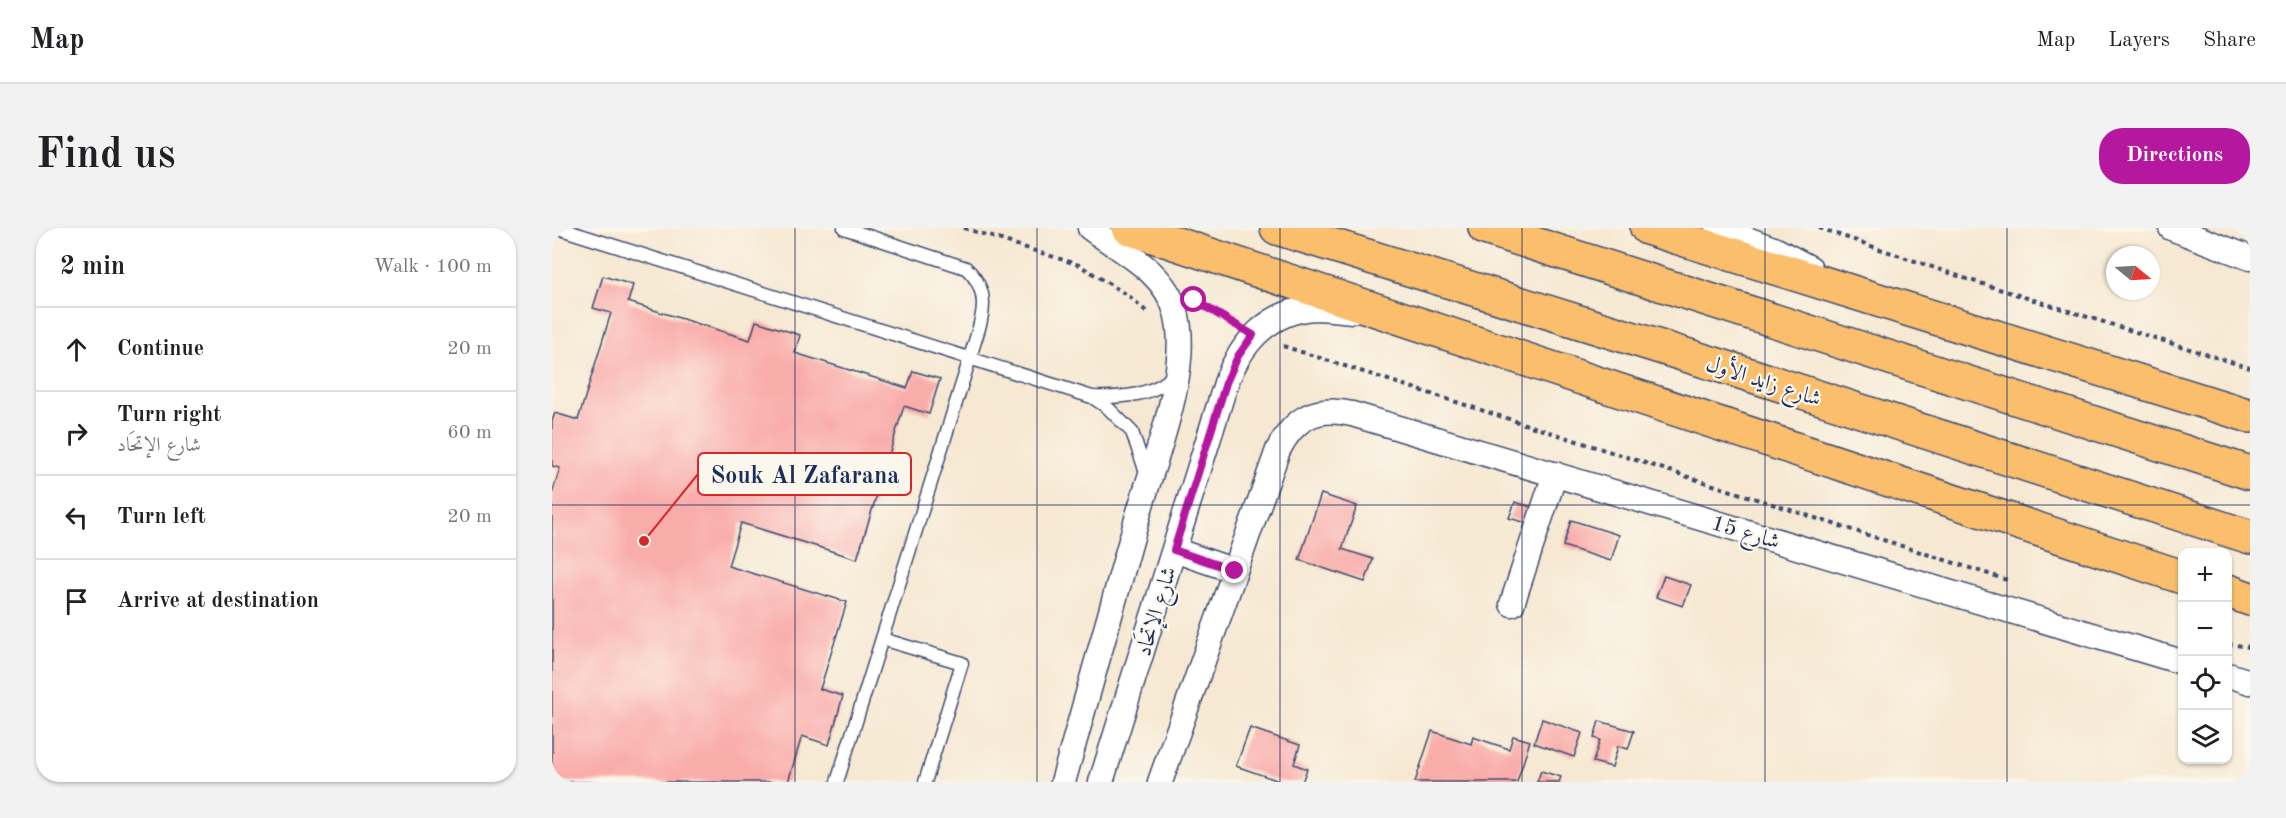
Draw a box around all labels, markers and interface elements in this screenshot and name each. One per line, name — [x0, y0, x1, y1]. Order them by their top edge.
text: Map — [30, 27, 84, 55]
text: Map — [2036, 30, 2075, 51]
text: Layers — [2108, 30, 2170, 51]
text: Share — [2203, 30, 2256, 51]
button: Directions — [2099, 128, 2250, 184]
text: Find us — [36, 135, 175, 177]
north arrow — [2106, 246, 2160, 300]
text: 2 min — [60, 254, 125, 280]
text: Walk · 100 m — [373, 257, 492, 277]
route start — [1180, 286, 1206, 312]
icon: ahead — [60, 333, 93, 366]
text: Continue — [117, 338, 204, 360]
text: 20 m — [447, 339, 492, 359]
street label: شارع زايد الأول — [1701, 347, 1825, 417]
text: Turn right — [117, 404, 221, 426]
icon: right — [60, 417, 93, 450]
text: 60 m — [447, 423, 492, 443]
text: شارع الإتحَاد — [117, 436, 201, 456]
callout: Souk Al Zafarana — [698, 453, 911, 495]
text: Souk Al Zafarana — [710, 465, 900, 489]
icon: left — [60, 501, 93, 534]
text: Turn left — [117, 506, 206, 528]
text: 20 m — [447, 507, 492, 527]
street label: شارع 15 — [1707, 512, 1782, 559]
map controls — [2178, 548, 2232, 764]
button: + — [2178, 548, 2232, 602]
route end — [1221, 557, 1247, 583]
street label: شارع الإتحَاد — [1127, 562, 1187, 661]
icon: arrive — [60, 585, 93, 618]
text: Arrive at destination — [117, 590, 319, 612]
button: − — [2178, 602, 2232, 656]
button: locate — [2178, 656, 2232, 710]
button: layers — [2178, 710, 2232, 764]

